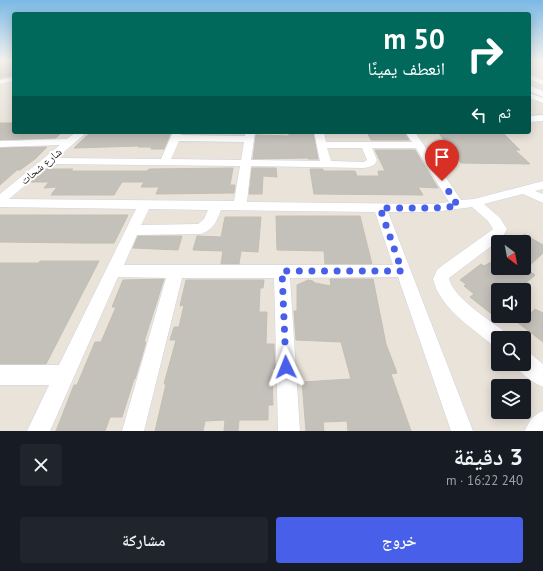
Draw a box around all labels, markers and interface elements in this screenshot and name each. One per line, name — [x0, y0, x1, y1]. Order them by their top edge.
text: 50 m — [384, 20, 445, 57]
icon: right — [459, 28, 511, 80]
text: انعطف يمينًا — [368, 57, 445, 80]
text: ثم — [498, 103, 511, 122]
icon: left — [468, 104, 490, 126]
pin — [425, 140, 459, 181]
street label: شارع شحات — [17, 145, 65, 187]
icon: arrive — [431, 146, 453, 168]
north arrow — [491, 235, 531, 275]
map controls — [491, 235, 531, 419]
button: sound — [491, 283, 531, 323]
button: search — [491, 331, 531, 371]
position arrow — [265, 346, 307, 388]
button: layers — [491, 379, 531, 419]
text: 3 دقيقة — [453, 441, 523, 472]
button: close — [20, 444, 62, 486]
text: 240 m · 16:22 — [446, 472, 523, 489]
button: مشاركة — [20, 517, 268, 563]
button: خروج — [276, 517, 523, 563]

